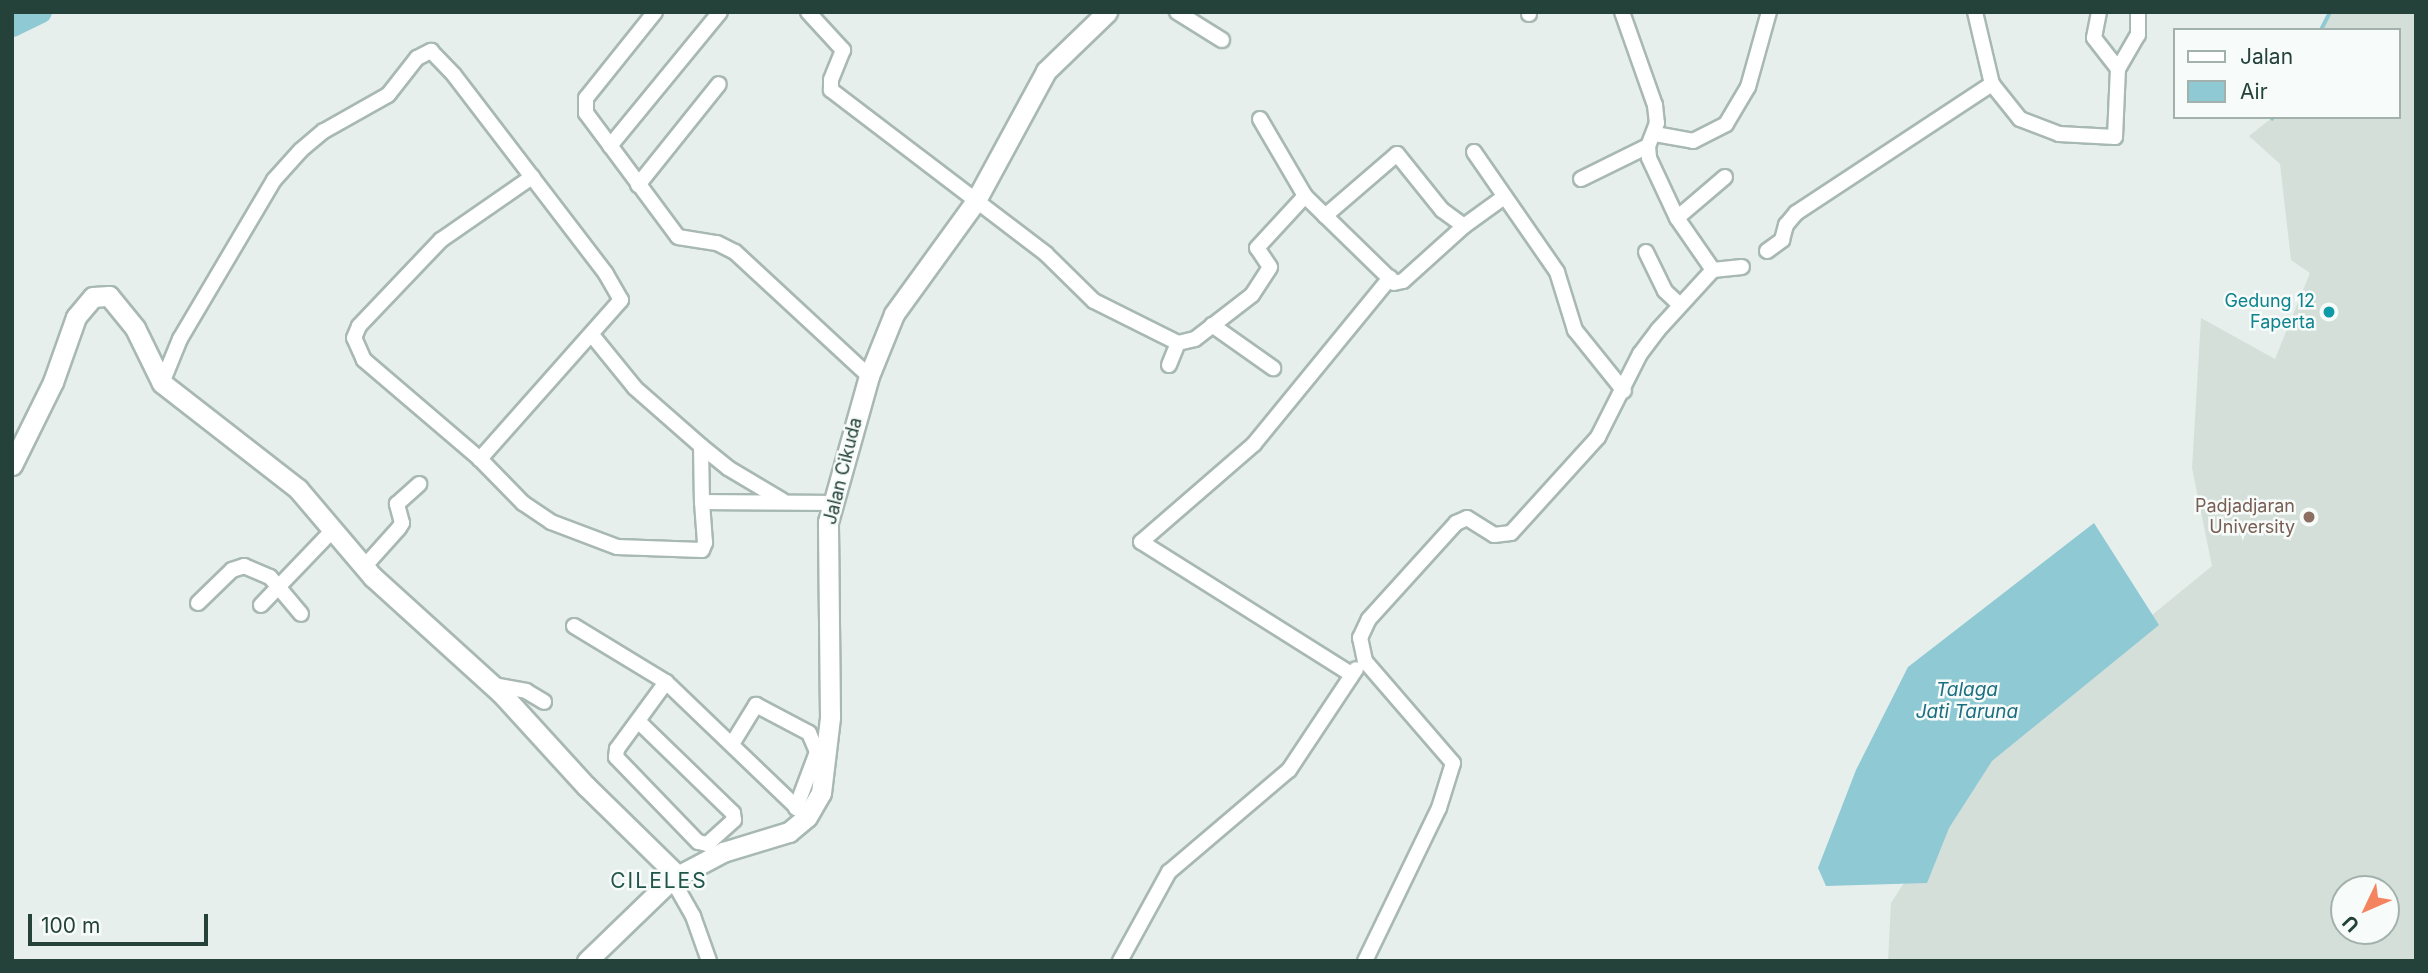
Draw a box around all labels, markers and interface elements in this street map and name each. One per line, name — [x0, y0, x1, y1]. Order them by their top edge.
legend — [2172, 28, 2400, 119]
text: Jalan — [2240, 44, 2293, 69]
text: Air — [2240, 79, 2268, 104]
place label: Gedung 12 Faperta — [2224, 291, 2315, 334]
marker: Gedung 12 Faperta — [2321, 304, 2337, 320]
street label: Jalan Cikuda — [819, 415, 867, 527]
place label: Padjadjaran University — [2195, 496, 2295, 538]
marker: Padjadjaran University — [2301, 509, 2317, 525]
water label: Talaga Jati Taruna — [1916, 679, 2018, 723]
district label: CILELES — [611, 868, 707, 894]
north arrow — [2330, 875, 2400, 945]
scale bar — [32, 900, 212, 944]
text: U — [2338, 911, 2364, 937]
text: 100 m — [41, 913, 100, 938]

